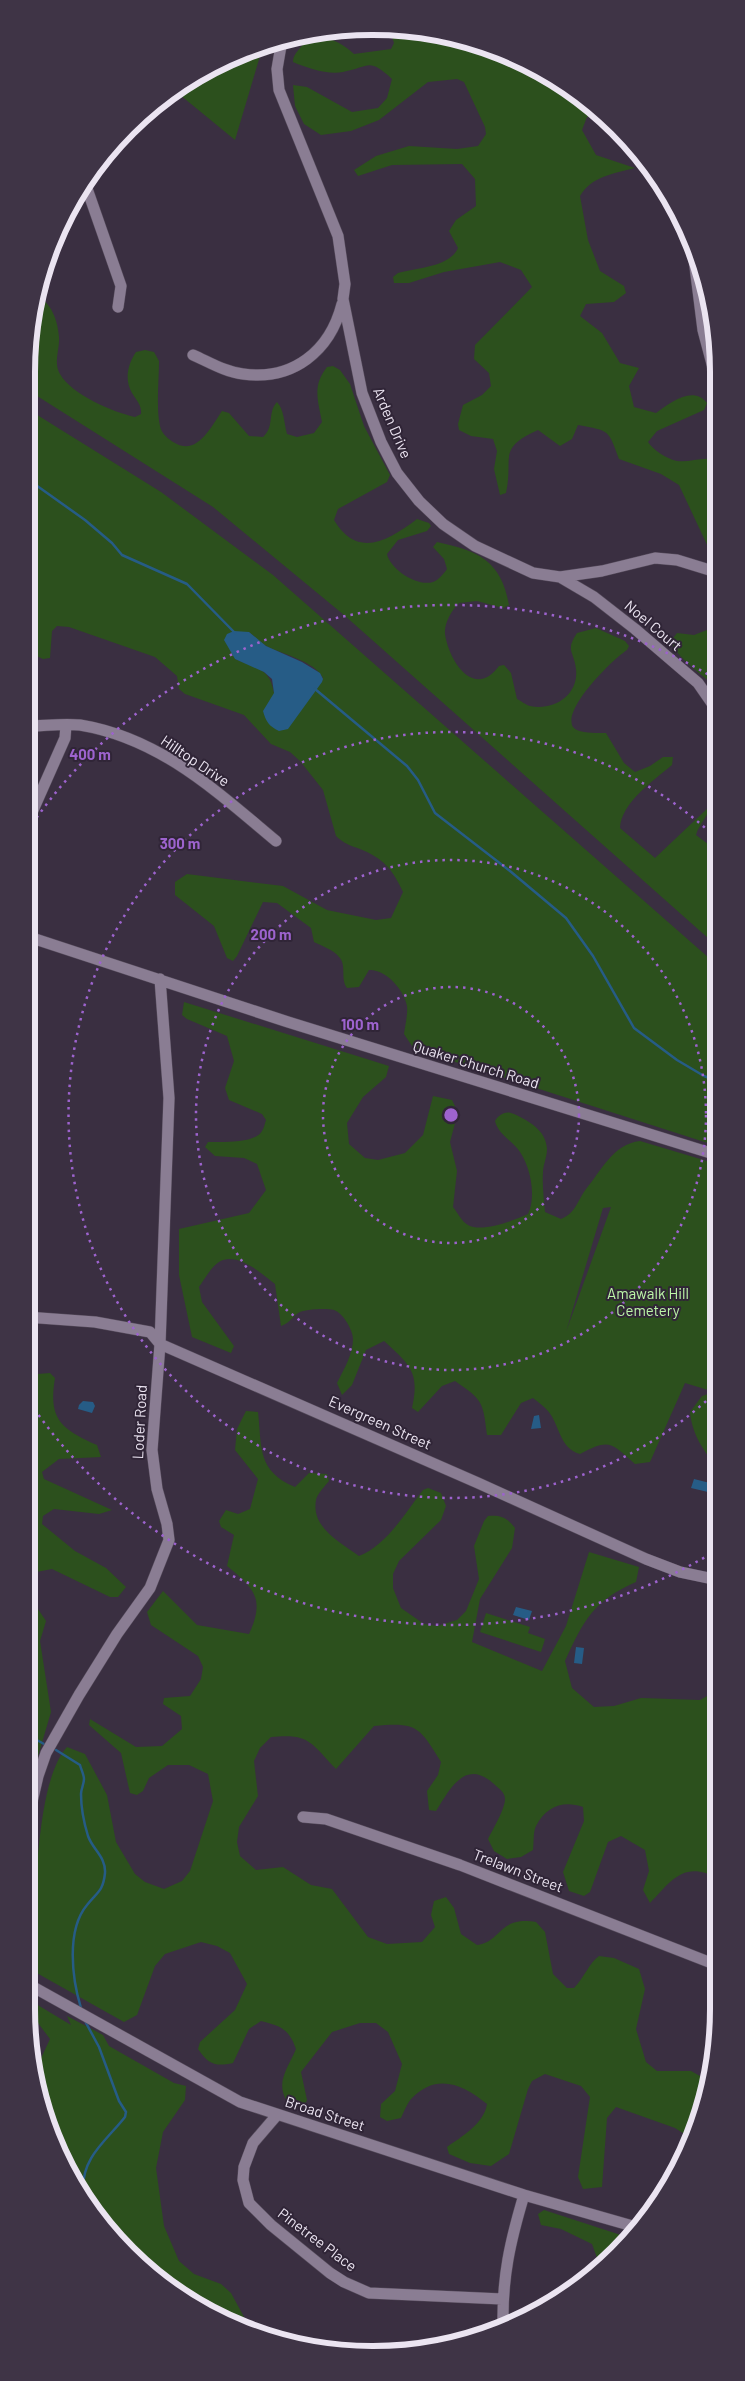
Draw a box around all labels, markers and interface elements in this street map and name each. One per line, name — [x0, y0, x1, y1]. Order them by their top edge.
street label: Arden Drive — [370, 384, 416, 461]
street label: Noel Court — [621, 596, 686, 654]
street label: Hilltop Drive — [158, 731, 233, 790]
text: 400 m — [69, 745, 111, 763]
text: 300 m — [160, 834, 200, 852]
text: 200 m — [250, 925, 292, 943]
text: 100 m — [341, 1015, 379, 1033]
street label: Quaker Church Road — [411, 1036, 541, 1092]
centre of rings — [442, 1106, 460, 1124]
park label: Amawalk Hill Cemetery — [607, 1284, 689, 1319]
street label: Loder Road — [128, 1384, 150, 1460]
street label: Evergreen Street — [326, 1391, 435, 1453]
street label: Trelawn Street — [471, 1845, 566, 1895]
street label: Broad Street — [283, 2092, 367, 2134]
street label: Pinetree Place — [275, 2204, 361, 2275]

